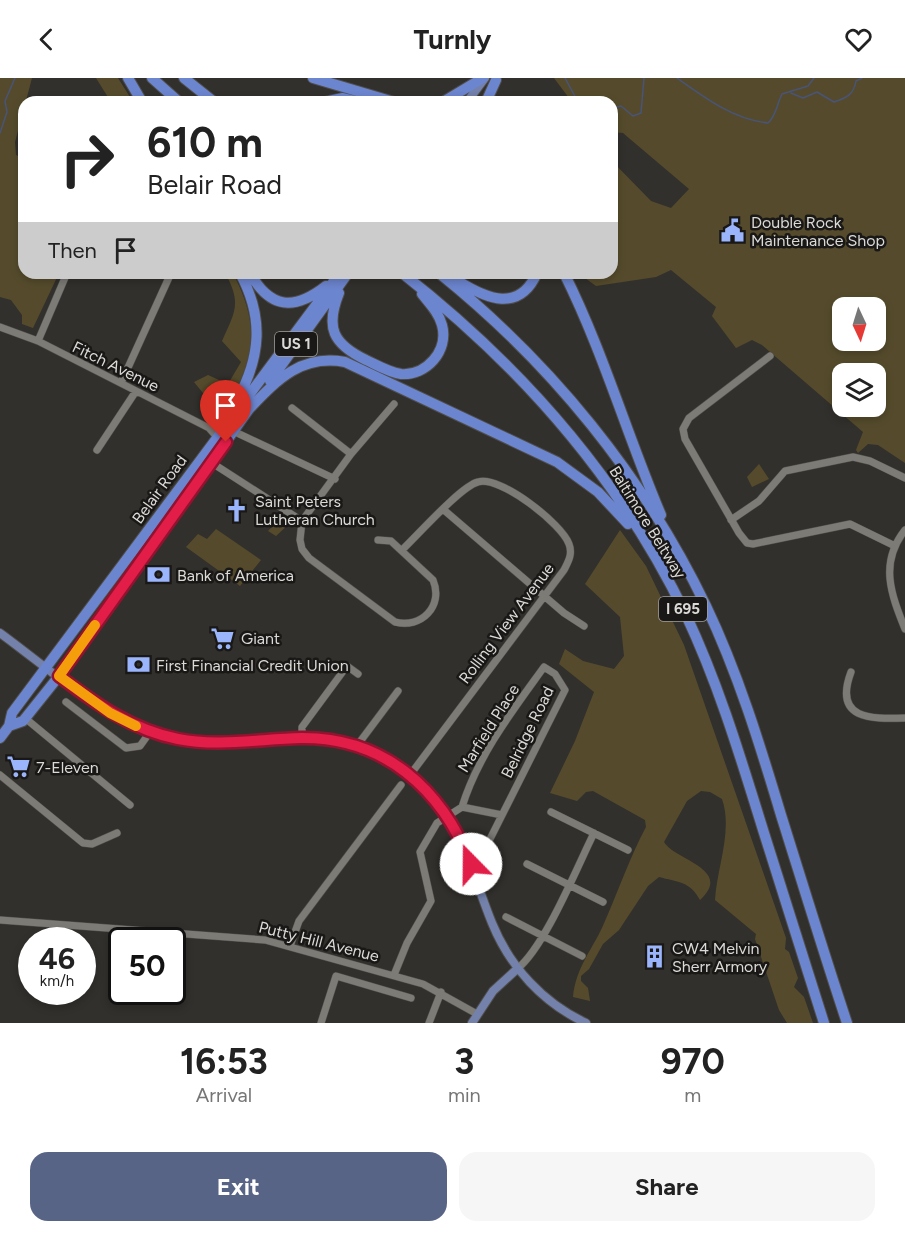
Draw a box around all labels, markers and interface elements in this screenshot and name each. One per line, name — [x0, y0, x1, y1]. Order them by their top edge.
icon: back — [30, 23, 63, 56]
text: Turnly — [414, 23, 491, 56]
icon: heart — [842, 23, 875, 56]
text: 610 m — [147, 117, 263, 168]
icon: right — [48, 120, 126, 198]
text: Belair Road — [147, 168, 282, 201]
place label: Double Rock Maintenance Shop — [751, 213, 885, 250]
public building icon: Double Rock Maintenance Shop — [720, 218, 746, 244]
icon: arrive — [109, 234, 142, 267]
text: Then — [48, 237, 97, 264]
north arrow — [832, 297, 886, 351]
map controls — [832, 297, 886, 417]
road number: US 1 — [275, 332, 317, 356]
street label: Fitch Avenue — [69, 337, 162, 396]
button: layers — [832, 363, 886, 417]
pin — [200, 380, 251, 442]
icon: arrive — [209, 389, 242, 422]
street label: Belair Road — [128, 451, 191, 527]
street label: Baltimore Beltway — [605, 462, 690, 583]
place label: Saint Peters Lutheran Church — [255, 492, 375, 529]
church icon: Saint Peters Lutheran Church — [224, 497, 250, 523]
street label: Rolling View Avenue — [455, 559, 558, 687]
bank icon: Bank of America — [146, 562, 172, 588]
place label: Bank of America — [177, 566, 294, 585]
road number: I 695 — [659, 597, 707, 621]
supermarket icon: Giant — [210, 625, 236, 651]
place label: Giant — [241, 629, 280, 648]
bank icon: First Financial Credit Union — [125, 652, 151, 678]
place label: First Financial Credit Union — [156, 656, 349, 675]
street label: Marfield Place — [454, 680, 523, 776]
street label: Belridge Road — [497, 683, 558, 781]
supermarket icon: 7-Eleven — [5, 754, 31, 780]
place label: 7-Eleven — [36, 758, 99, 777]
position arrow — [439, 832, 503, 896]
street label: Putty Hill Avenue — [257, 917, 381, 966]
speed limit sign: 50 — [108, 927, 186, 1005]
place label: CW4 Melvin Sherr Armory — [672, 939, 768, 976]
text: 46 — [39, 940, 75, 977]
building icon: CW4 Melvin Sherr Armory — [641, 944, 667, 970]
text: km/h — [40, 972, 74, 990]
text: 16:53 — [180, 1040, 268, 1083]
text: 3 — [454, 1040, 474, 1083]
text: 970 — [661, 1040, 725, 1083]
text: Arrival — [196, 1083, 252, 1107]
text: min — [448, 1083, 481, 1107]
text: m — [684, 1083, 701, 1107]
button: Exit — [30, 1152, 447, 1221]
button: Share — [459, 1152, 875, 1221]

